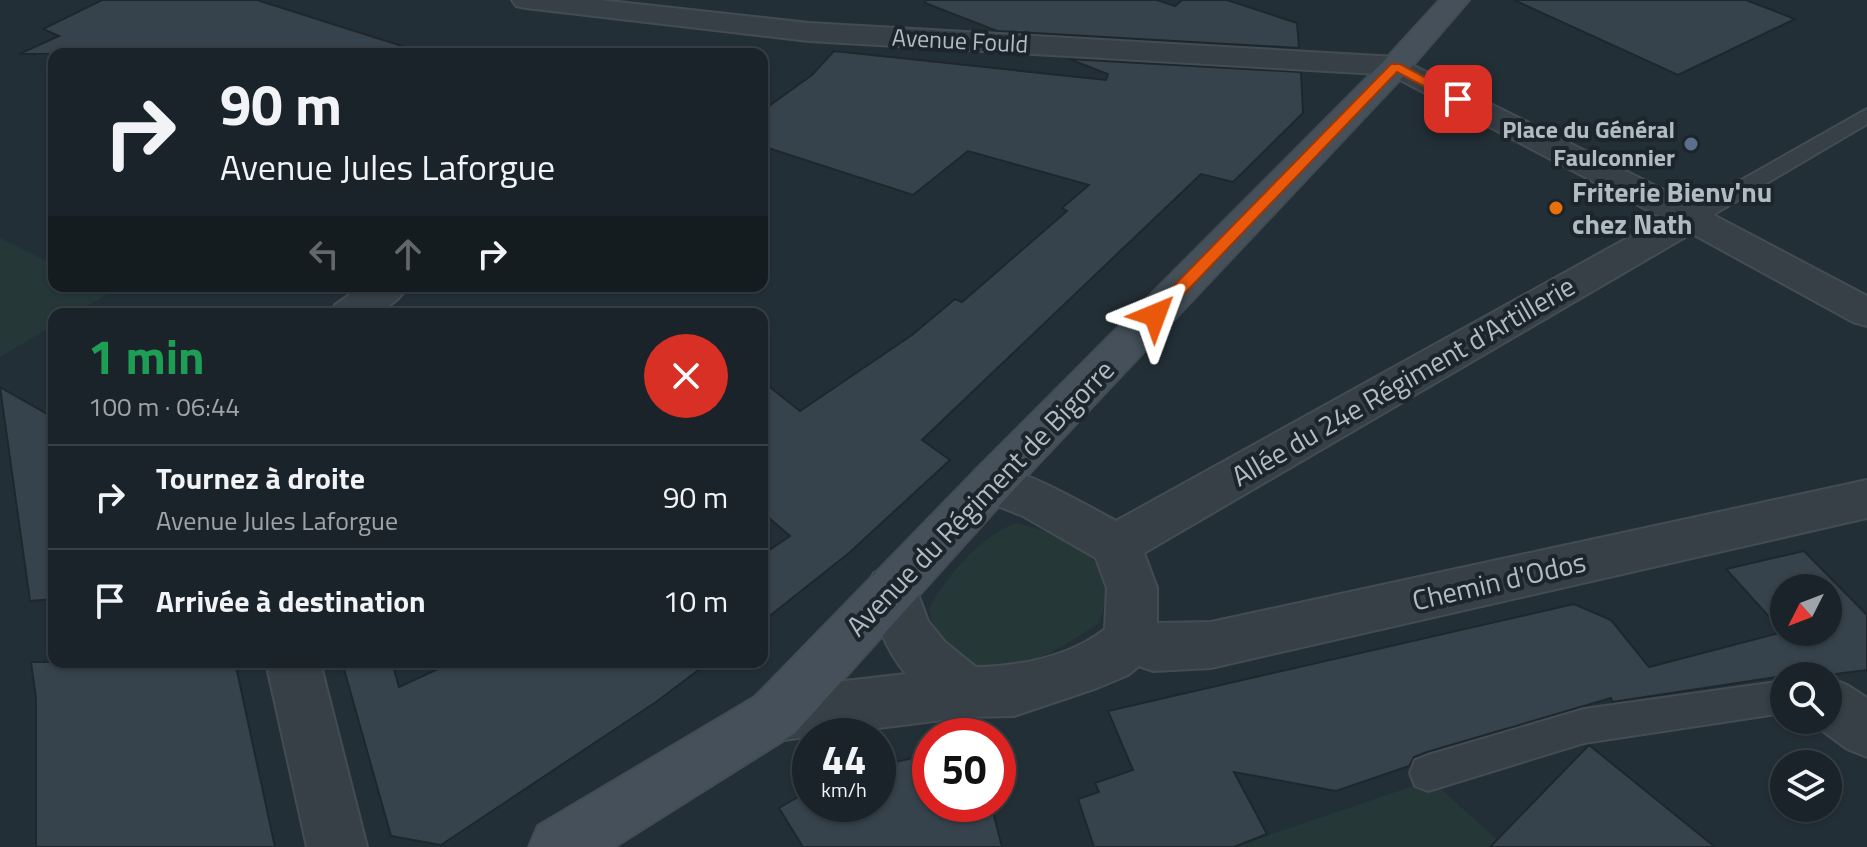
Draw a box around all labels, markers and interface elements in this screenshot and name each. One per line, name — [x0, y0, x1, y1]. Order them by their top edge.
street label: Avenue Fould — [891, 18, 1029, 62]
text: 90 m — [220, 62, 342, 147]
pin — [1424, 65, 1492, 133]
icon: arrive — [1436, 77, 1480, 121]
icon: right — [88, 80, 192, 184]
place label: Place du Général Faulconnier — [1502, 111, 1675, 175]
marker: Place du Général Faulconnier — [1682, 135, 1700, 153]
text: Avenue Jules Laforgue — [220, 139, 555, 194]
place label: Friterie Bienv'nu chez Nath — [1572, 170, 1772, 245]
marker: Friterie Bienv'nu chez Nath — [1547, 199, 1565, 217]
icon: left — [302, 232, 346, 276]
icon: ahead — [386, 232, 430, 276]
icon: right — [470, 232, 514, 276]
street label: Allée du 24e Régiment d'Artillerie — [1223, 264, 1583, 497]
position arrow — [1113, 273, 1197, 357]
text: 1 min — [88, 320, 205, 393]
button: close — [644, 334, 728, 418]
street label: Avenue du Régiment de Bigorre — [835, 349, 1124, 646]
text: 100 m · 06:44 — [88, 387, 240, 426]
text: Tournez à droite — [156, 455, 365, 501]
text: 90 m — [663, 474, 728, 520]
icon: right — [88, 475, 132, 519]
text: Avenue Jules Laforgue — [156, 501, 398, 540]
street label: Chemin d'Odos — [1408, 540, 1590, 621]
north arrow — [1770, 574, 1842, 646]
map controls — [1770, 574, 1842, 822]
text: Arrivée à destination — [156, 578, 426, 624]
text: 10 m — [663, 578, 728, 624]
icon: arrive — [88, 579, 132, 623]
button: search — [1770, 662, 1842, 734]
speed limit sign: 50 — [912, 718, 1016, 822]
text: 44 — [822, 729, 866, 790]
button: layers — [1770, 750, 1842, 822]
text: km/h — [821, 774, 867, 805]

